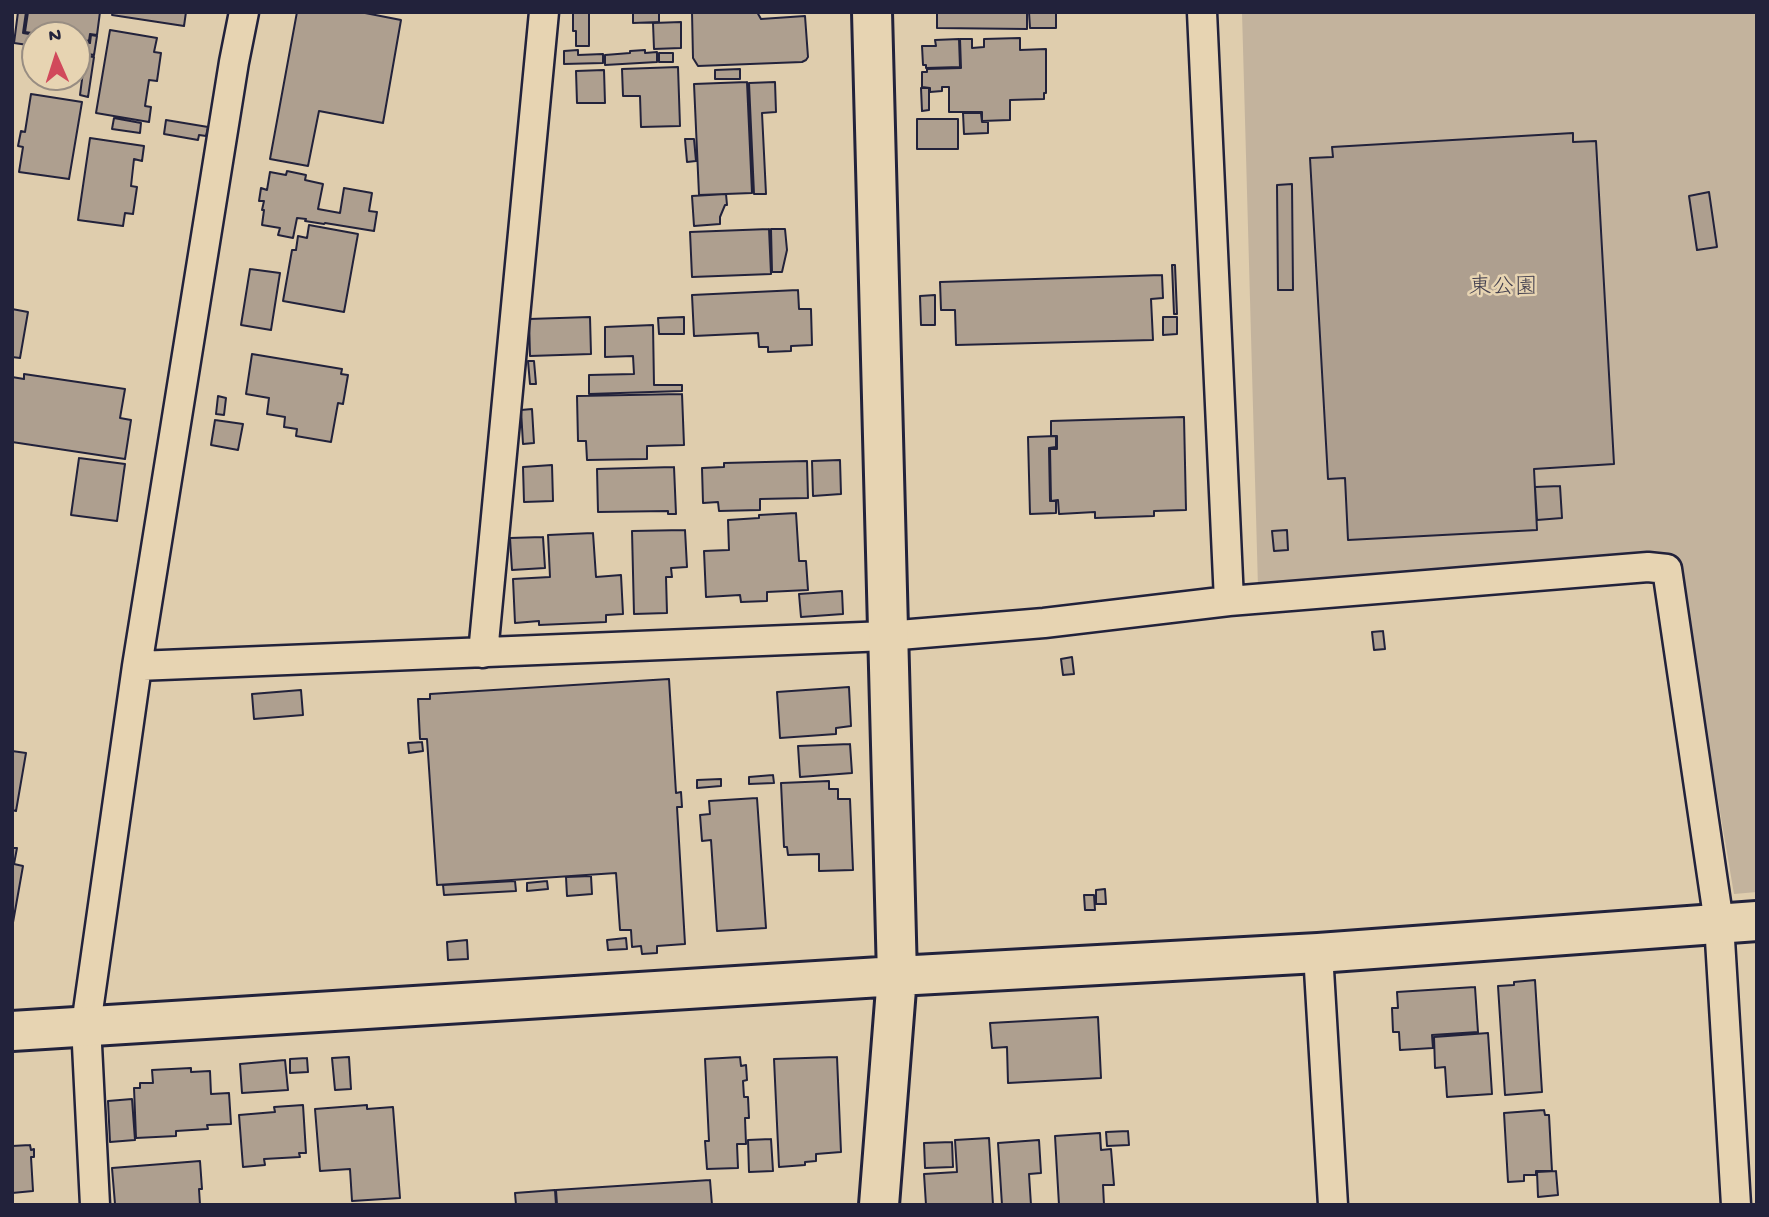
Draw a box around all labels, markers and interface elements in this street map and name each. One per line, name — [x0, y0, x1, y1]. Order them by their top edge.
north arrow — [21, 21, 91, 91]
text: N — [48, 25, 62, 48]
park label: 東公園 — [1469, 275, 1537, 303]

